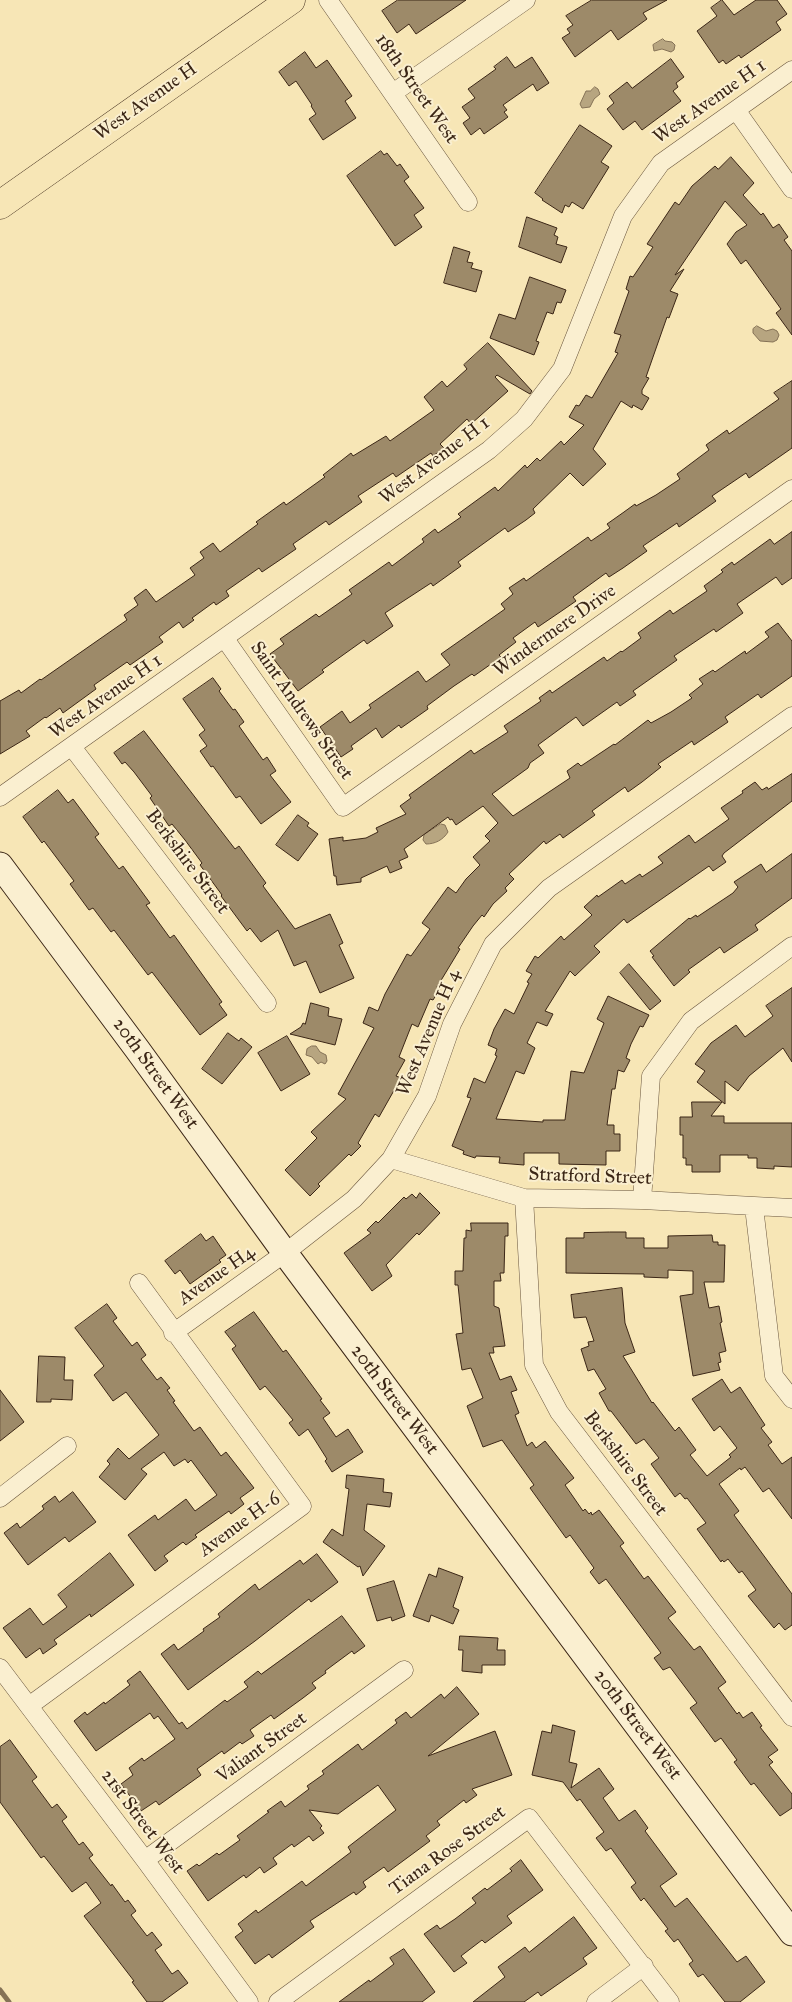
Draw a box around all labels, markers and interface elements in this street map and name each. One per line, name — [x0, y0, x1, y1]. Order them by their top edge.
street label: 18th Street West — [370, 30, 462, 148]
street label: West Avenue H 1 — [649, 55, 771, 149]
street label: West Avenue H — [90, 58, 202, 146]
street label: West Avenue H 1 — [375, 412, 495, 510]
street label: Windermere Drive — [489, 580, 621, 682]
street label: Saint Andrews Street — [245, 638, 357, 784]
street label: West Avenue H 1 — [45, 650, 167, 744]
street label: Berkshire Street — [140, 805, 234, 919]
street label: West Avenue H 4 — [392, 966, 466, 1100]
street label: 20th Street West — [107, 1014, 203, 1134]
street label: Stratford Street — [528, 1163, 652, 1191]
street label: Avenue H4 — [174, 1241, 260, 1311]
street label: 20th Street West — [345, 1340, 443, 1460]
street label: Berkshire Street — [578, 1407, 672, 1521]
street label: Avenue H-6 — [195, 1488, 285, 1562]
street label: 20th Street West — [588, 1665, 686, 1785]
street label: Valiant Street — [212, 1708, 312, 1788]
street label: 21st Street West — [95, 1765, 189, 1879]
street label: Tiana Rose Street — [386, 1801, 510, 1901]

